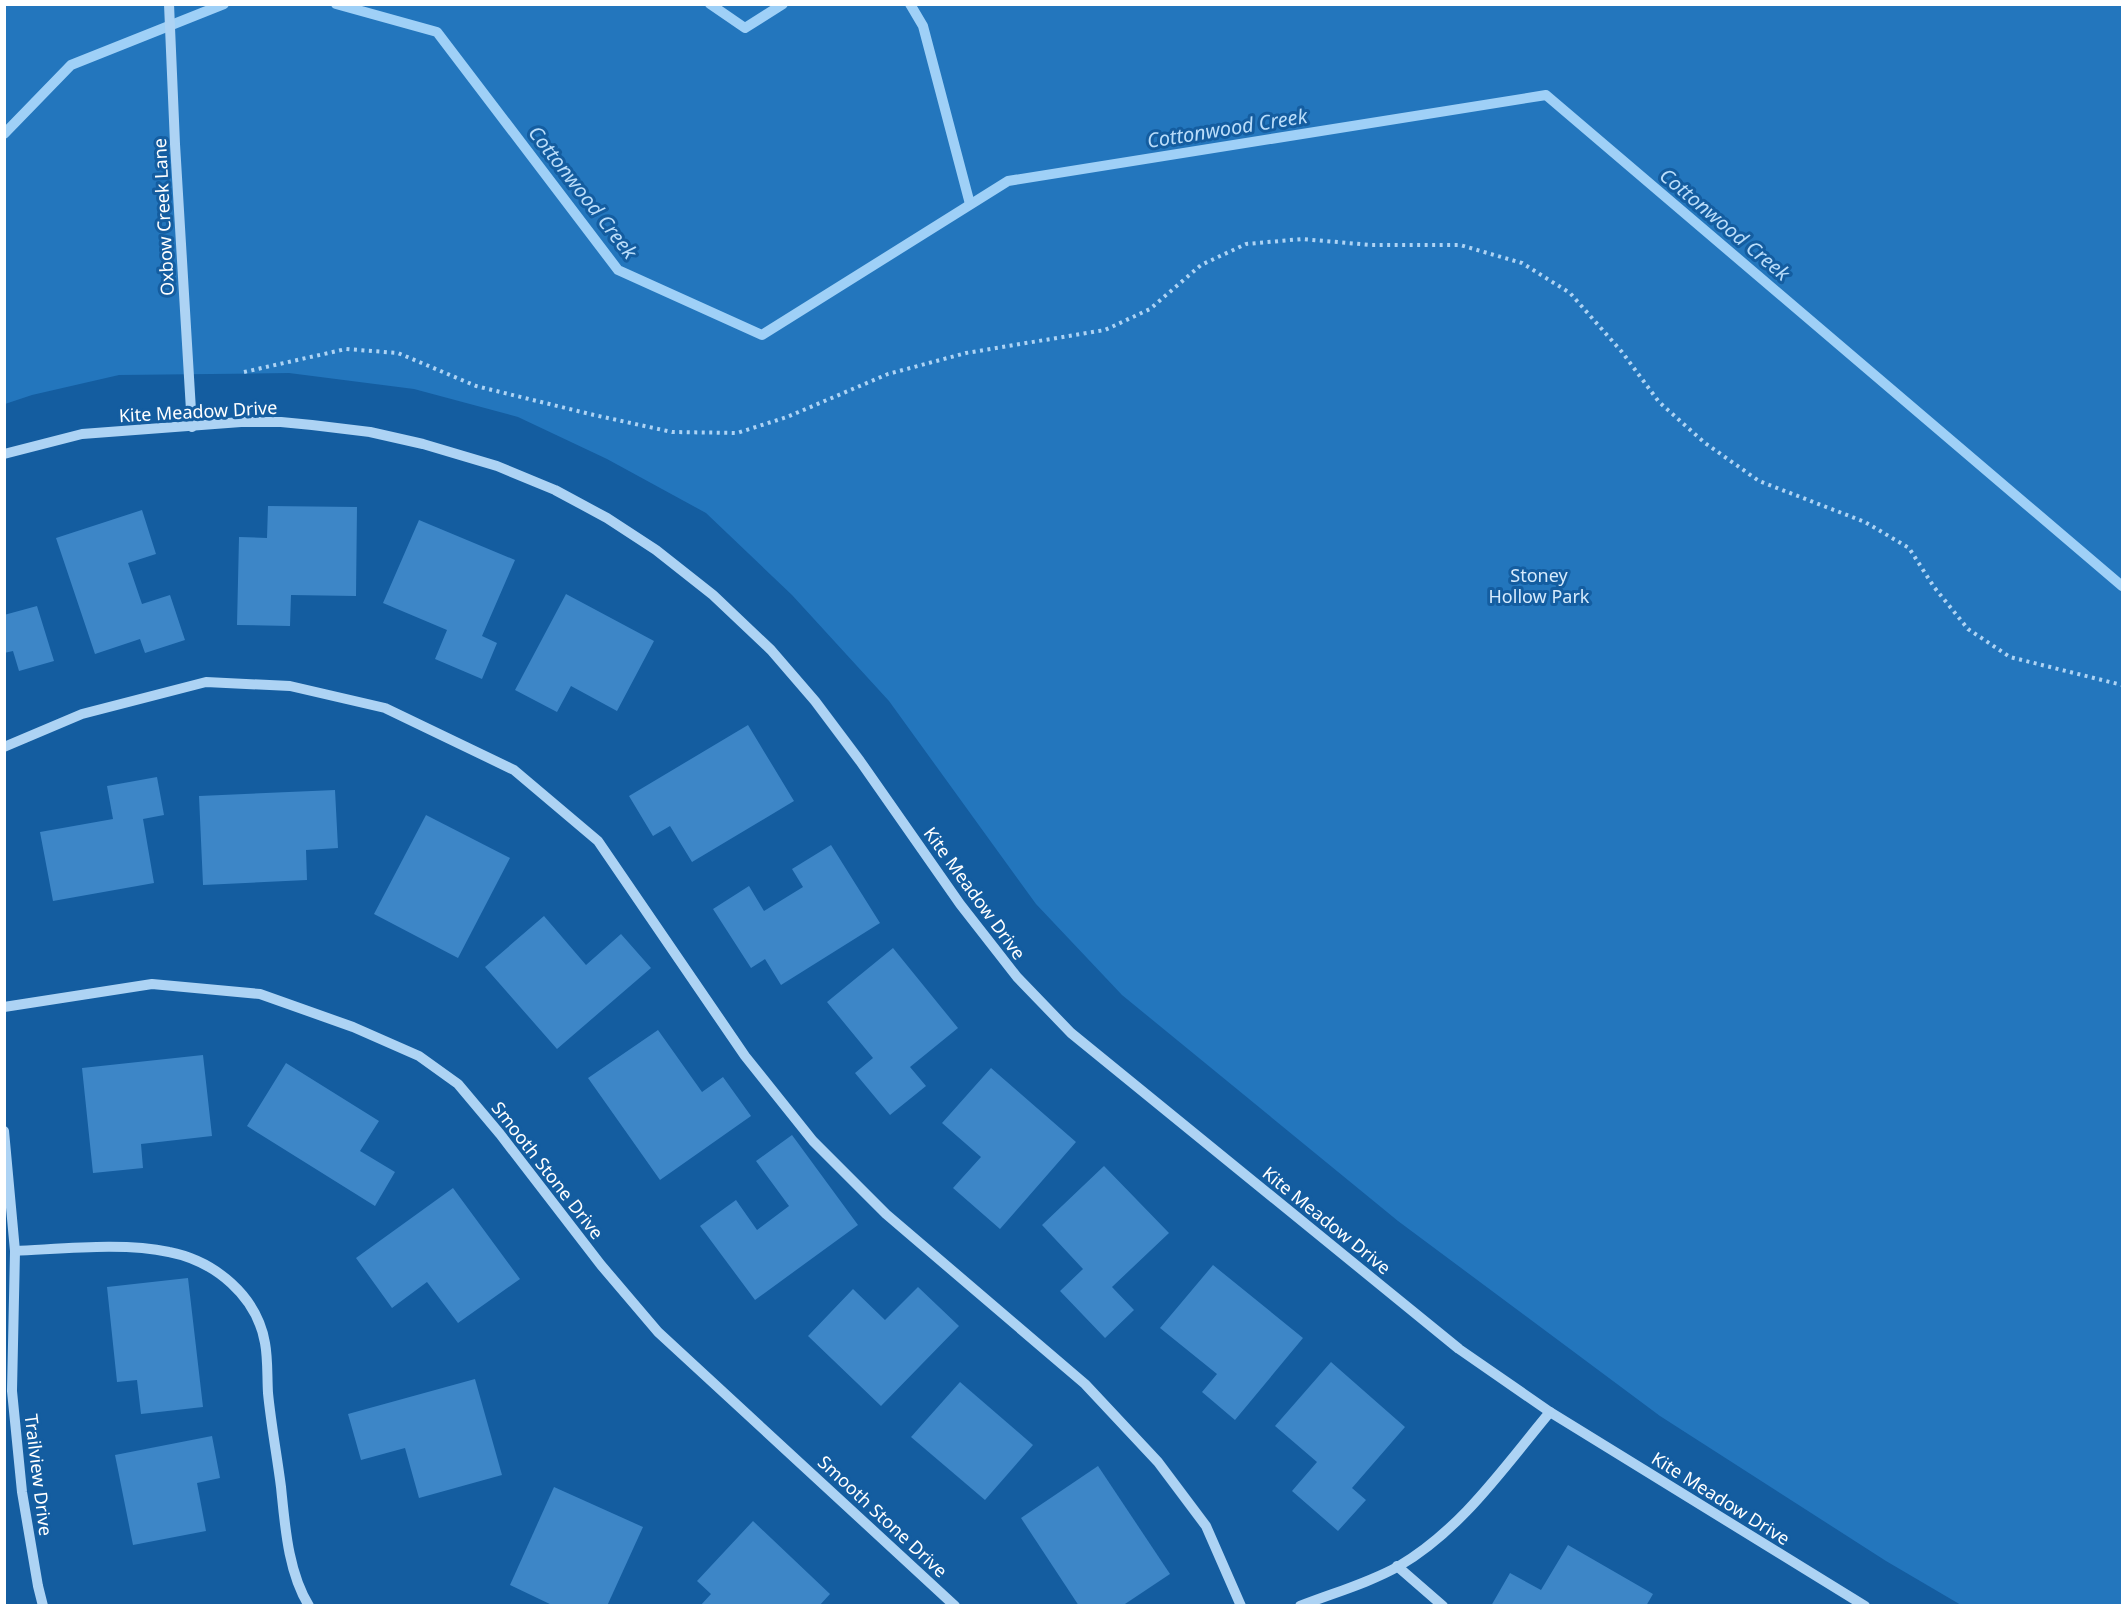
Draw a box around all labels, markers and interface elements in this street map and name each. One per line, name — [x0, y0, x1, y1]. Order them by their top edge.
water label: Cottonwood Creek — [1145, 102, 1310, 154]
water label: Cottonwood Creek — [522, 120, 644, 265]
street label: Oxbow Creek Lane — [147, 138, 179, 296]
water label: Cottonwood Creek — [1654, 162, 1797, 287]
street label: Kite Meadow Drive — [118, 395, 278, 427]
park label: Stoney Hollow Park — [1489, 563, 1590, 608]
street label: Kite Meadow Drive — [919, 822, 1031, 964]
street label: Smooth Stone Drive — [487, 1096, 609, 1244]
street label: Kite Meadow Drive — [1258, 1161, 1396, 1279]
street label: Trailview Drive — [20, 1413, 58, 1537]
street label: Kite Meadow Drive — [1647, 1446, 1795, 1550]
street label: Smooth Stone Drive — [813, 1450, 953, 1582]

